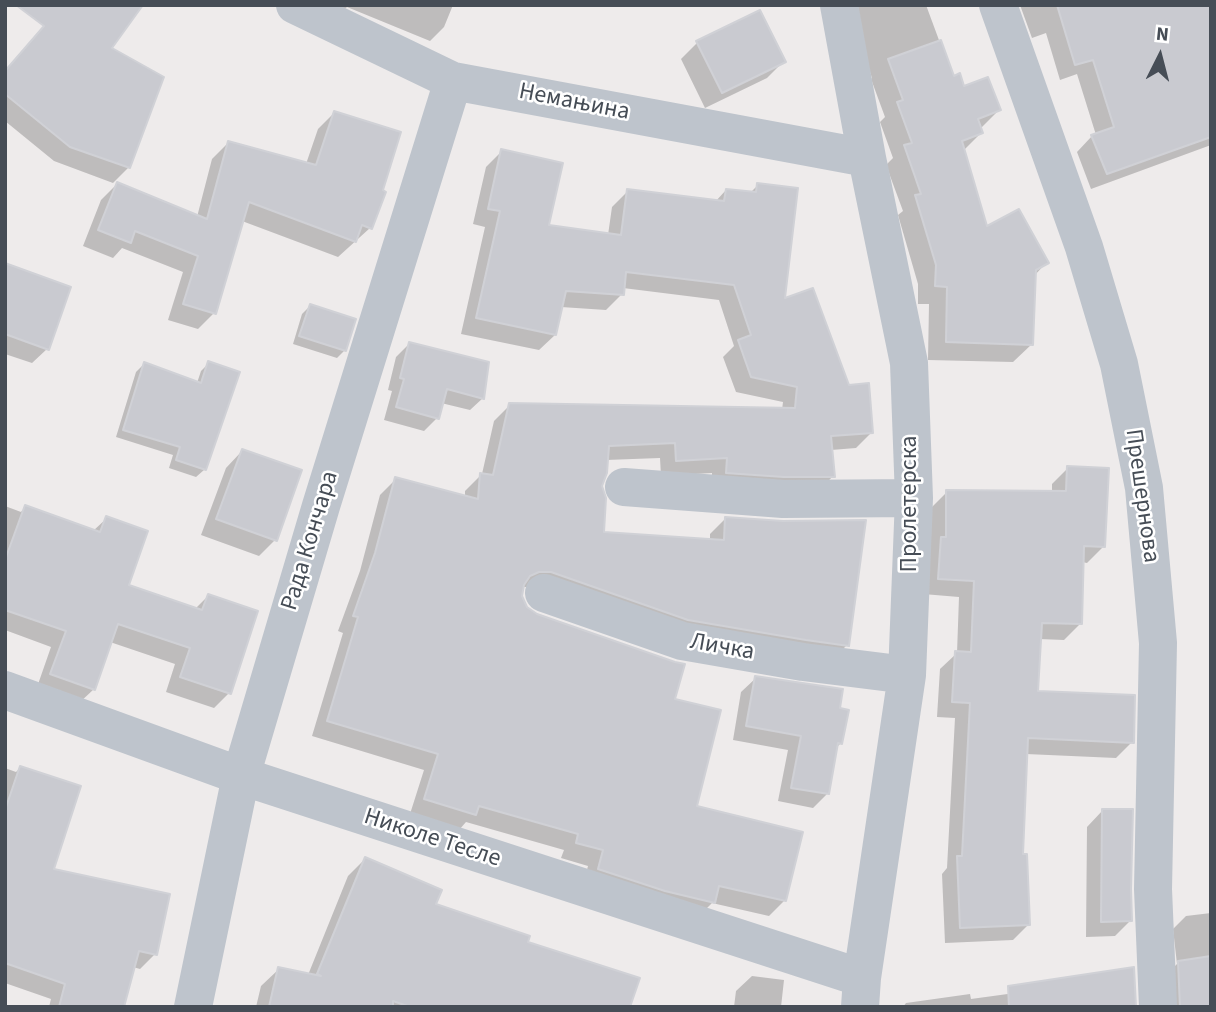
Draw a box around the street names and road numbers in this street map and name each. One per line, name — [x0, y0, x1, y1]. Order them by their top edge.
street label: Немањина — [516, 78, 632, 128]
street label: Прешернова — [1117, 427, 1165, 565]
street label: Пролетерска — [897, 436, 925, 572]
street label: Рада Кончара — [276, 468, 346, 614]
street label: Личка — [688, 628, 756, 668]
street label: Николе Тесле — [360, 803, 504, 875]

